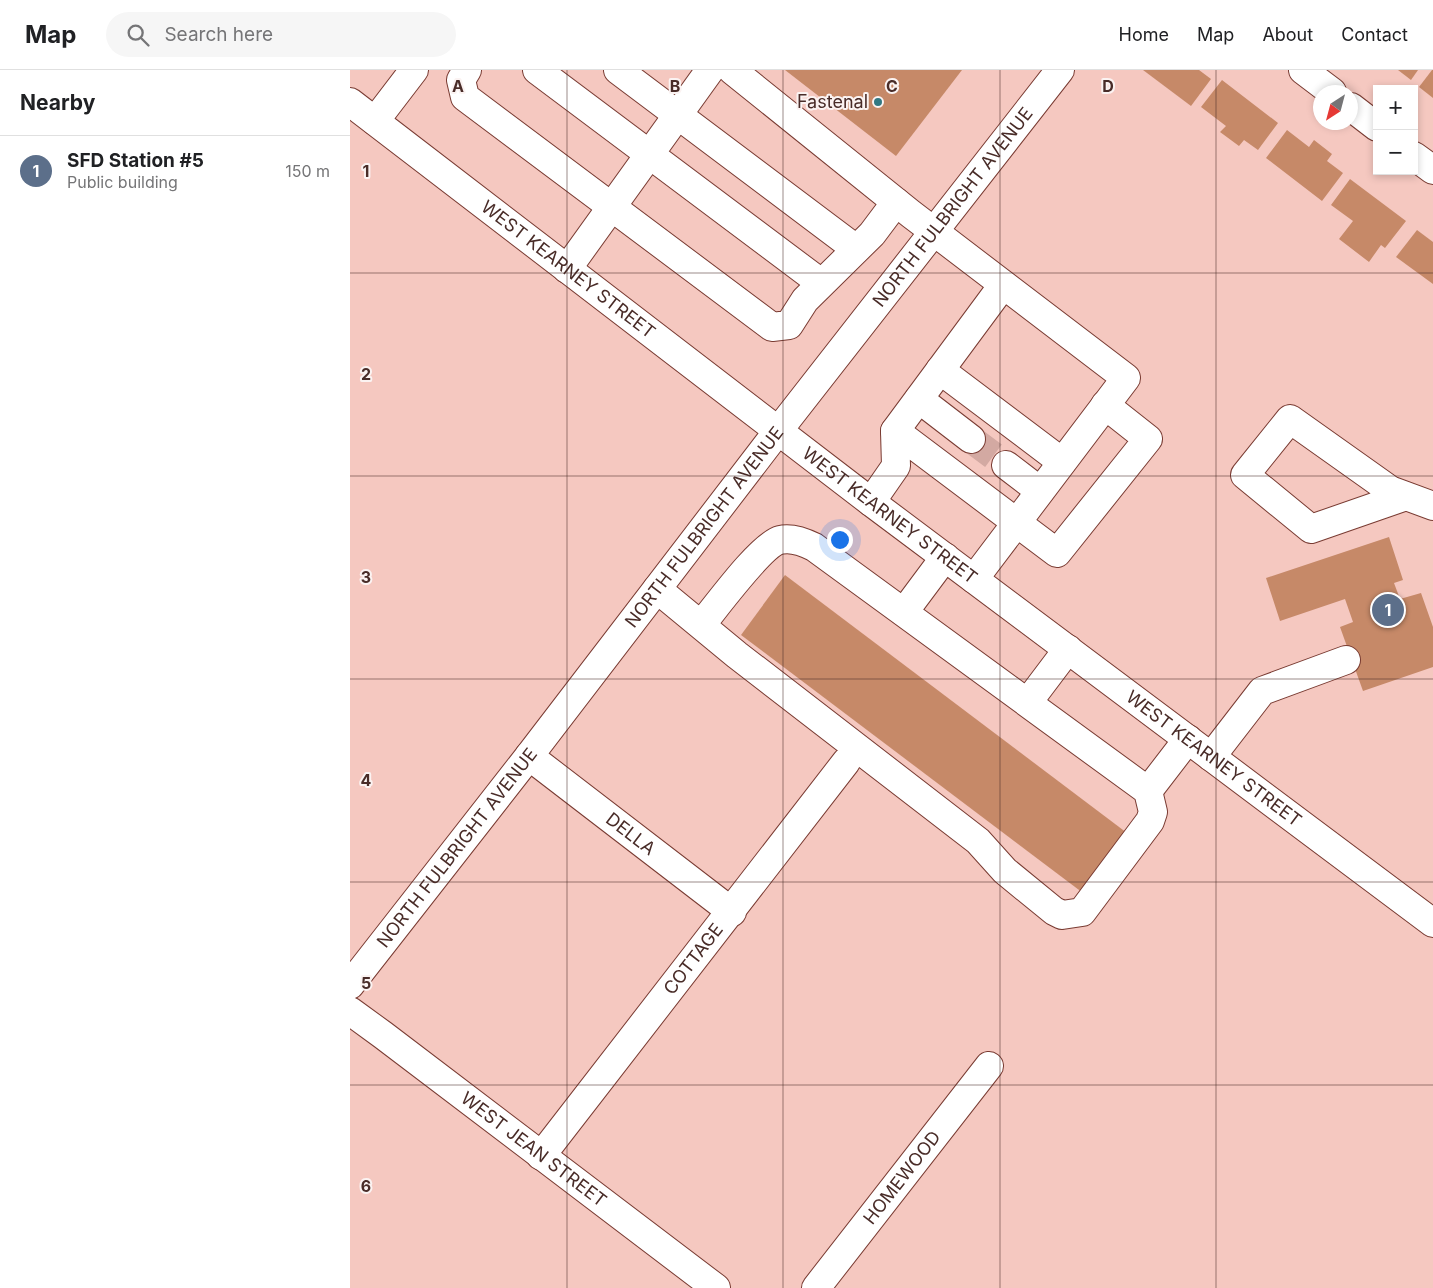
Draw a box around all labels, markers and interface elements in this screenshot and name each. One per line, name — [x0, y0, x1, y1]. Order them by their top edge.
search box — [106, 12, 456, 57]
text: Map — [25, 20, 76, 49]
icon: search — [124, 21, 152, 49]
text: Search here — [164, 23, 273, 46]
text: Home — [1119, 24, 1169, 45]
text: Map — [1197, 24, 1234, 45]
text: About — [1262, 24, 1313, 45]
text: Contact — [1341, 24, 1408, 45]
text: A — [452, 76, 464, 96]
text: B — [670, 76, 680, 96]
text: C — [886, 76, 898, 96]
text: D — [1102, 76, 1114, 96]
north arrow — [1313, 85, 1358, 130]
map controls — [1373, 85, 1418, 175]
button: + — [1373, 85, 1418, 130]
text: Nearby — [20, 90, 95, 115]
place label: Fastenal — [797, 91, 868, 112]
marker: Fastenal — [872, 96, 884, 108]
street label: NORTH FULBRIGHT AVENUE — [868, 103, 1037, 311]
button: − — [1373, 130, 1418, 175]
text: SFD Station #5 — [67, 149, 204, 172]
text: 1 — [33, 161, 39, 181]
text: 150 m — [285, 161, 330, 181]
text: 1 — [363, 161, 369, 181]
text: Public building — [67, 172, 178, 192]
street label: WEST KEARNEY STREET — [477, 196, 659, 342]
text: 2 — [361, 364, 371, 384]
street label: NORTH FULBRIGHT AVENUE — [620, 422, 787, 631]
street label: WEST KEARNEY STREET — [799, 442, 982, 588]
your location — [827, 527, 853, 553]
text: 3 — [361, 567, 371, 587]
pin: 1 — [1372, 591, 1404, 629]
street label: WEST KEARNEY STREET — [1122, 686, 1306, 831]
street label: NORTH FULBRIGHT AVENUE — [372, 744, 541, 951]
text: 4 — [361, 770, 372, 790]
street label: DELLA — [602, 808, 660, 859]
street label: COTTAGE — [659, 919, 727, 999]
text: 5 — [361, 973, 371, 993]
street label: WEST JEAN STREET — [457, 1087, 611, 1211]
street label: HOMEWOOD — [859, 1126, 945, 1228]
text: 6 — [361, 1176, 371, 1196]

